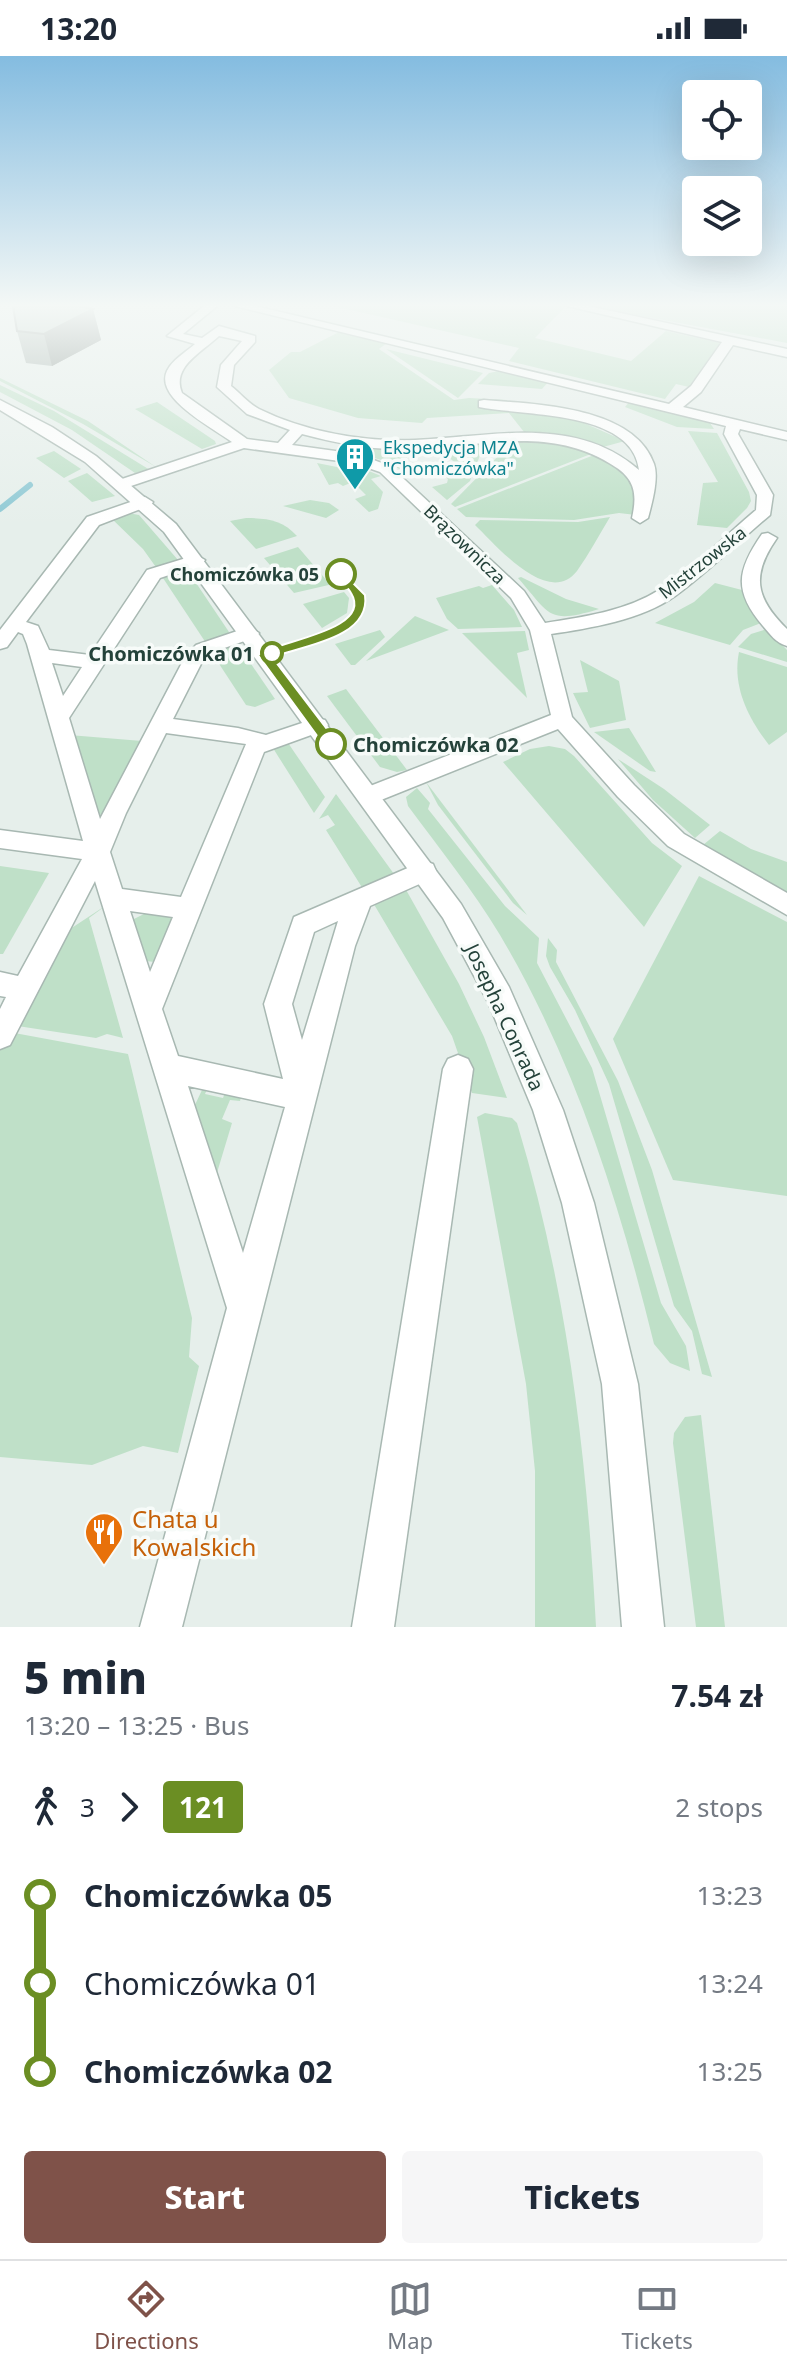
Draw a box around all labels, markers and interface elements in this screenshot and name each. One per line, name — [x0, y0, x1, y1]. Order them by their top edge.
text: 13:20 — [40, 8, 117, 49]
map controls — [682, 80, 762, 256]
button: locate — [682, 80, 762, 160]
button: layers — [682, 176, 762, 256]
place label: Ekspedycja MZA "Chomiczówka" — [383, 435, 519, 480]
building icon: Ekspedycja MZA "Chomiczówka" — [334, 436, 376, 491]
street label: Brązownicza — [419, 499, 511, 589]
street label: Mistrzowska — [653, 520, 751, 604]
marker: Chomiczówka 05 — [326, 559, 356, 589]
place label: Chomiczówka 05 — [170, 562, 319, 586]
place label: Chomiczówka 01 — [88, 640, 254, 667]
marker: Chomiczówka 01 — [261, 642, 283, 664]
marker: Chomiczówka 02 — [316, 729, 346, 759]
place label: Chomiczówka 02 — [353, 731, 519, 758]
street label: Josepha Conrada — [458, 937, 551, 1095]
place label: Chata u Kowalskich — [132, 1502, 256, 1563]
restaurant icon: Chata u Kowalskich — [83, 1511, 125, 1566]
text: 5 min — [24, 1647, 147, 1707]
text: 7.54 zł — [671, 1675, 763, 1716]
text: 13:20 – 13:25 · Bus — [24, 1707, 249, 1743]
icon: walk — [24, 1785, 68, 1829]
icon: forward — [107, 1785, 151, 1829]
text: 121 — [179, 1788, 227, 1826]
text: 3 — [80, 1789, 95, 1825]
text: 2 stops — [675, 1789, 763, 1825]
text: Chomiczówka 05 — [84, 1875, 333, 1916]
text: 13:23 — [697, 1877, 763, 1913]
text: Chomiczówka 01 — [84, 1963, 320, 2004]
text: 13:24 — [697, 1965, 763, 2001]
text: Chomiczówka 02 — [84, 2051, 333, 2092]
text: 13:25 — [697, 2053, 763, 2089]
button: Start — [24, 2151, 386, 2243]
button: Tickets — [402, 2151, 763, 2243]
tab: Directions — [94, 2277, 199, 2355]
tab: Map — [387, 2277, 433, 2355]
tab: Tickets — [622, 2277, 693, 2355]

